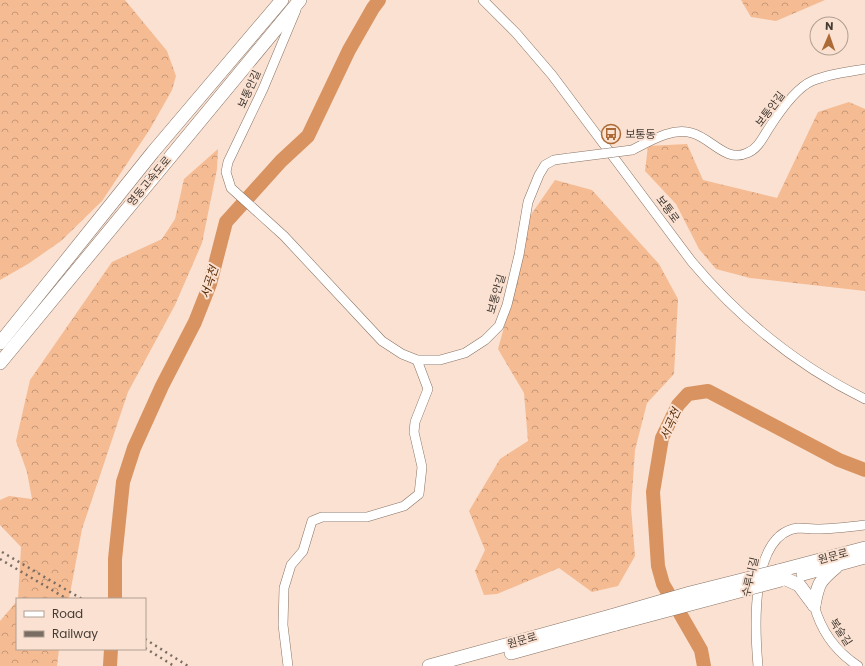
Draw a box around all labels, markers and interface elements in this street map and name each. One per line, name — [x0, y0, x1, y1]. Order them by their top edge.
north arrow — [809, 16, 849, 56]
text: N — [825, 18, 834, 34]
street label: 보통안길 — [233, 67, 265, 111]
street label: 보통안길 — [751, 88, 789, 130]
bus stop icon: 보통동 — [600, 123, 622, 145]
place label: 보통동 — [625, 126, 655, 142]
street label: 영동고속도로 — [123, 153, 175, 209]
street label: 보통로 — [652, 192, 684, 226]
water label: 서곡천 — [196, 262, 223, 300]
street label: 보통안길 — [483, 272, 509, 316]
water label: 서곡천 — [655, 404, 685, 443]
street label: 원문로 — [816, 544, 850, 568]
street label: 수루니길 — [738, 555, 762, 599]
legend — [16, 598, 146, 650]
text: Road — [52, 605, 83, 622]
street label: 복술길 — [826, 615, 856, 649]
text: Railway — [52, 625, 98, 642]
street label: 원문로 — [505, 628, 539, 652]

